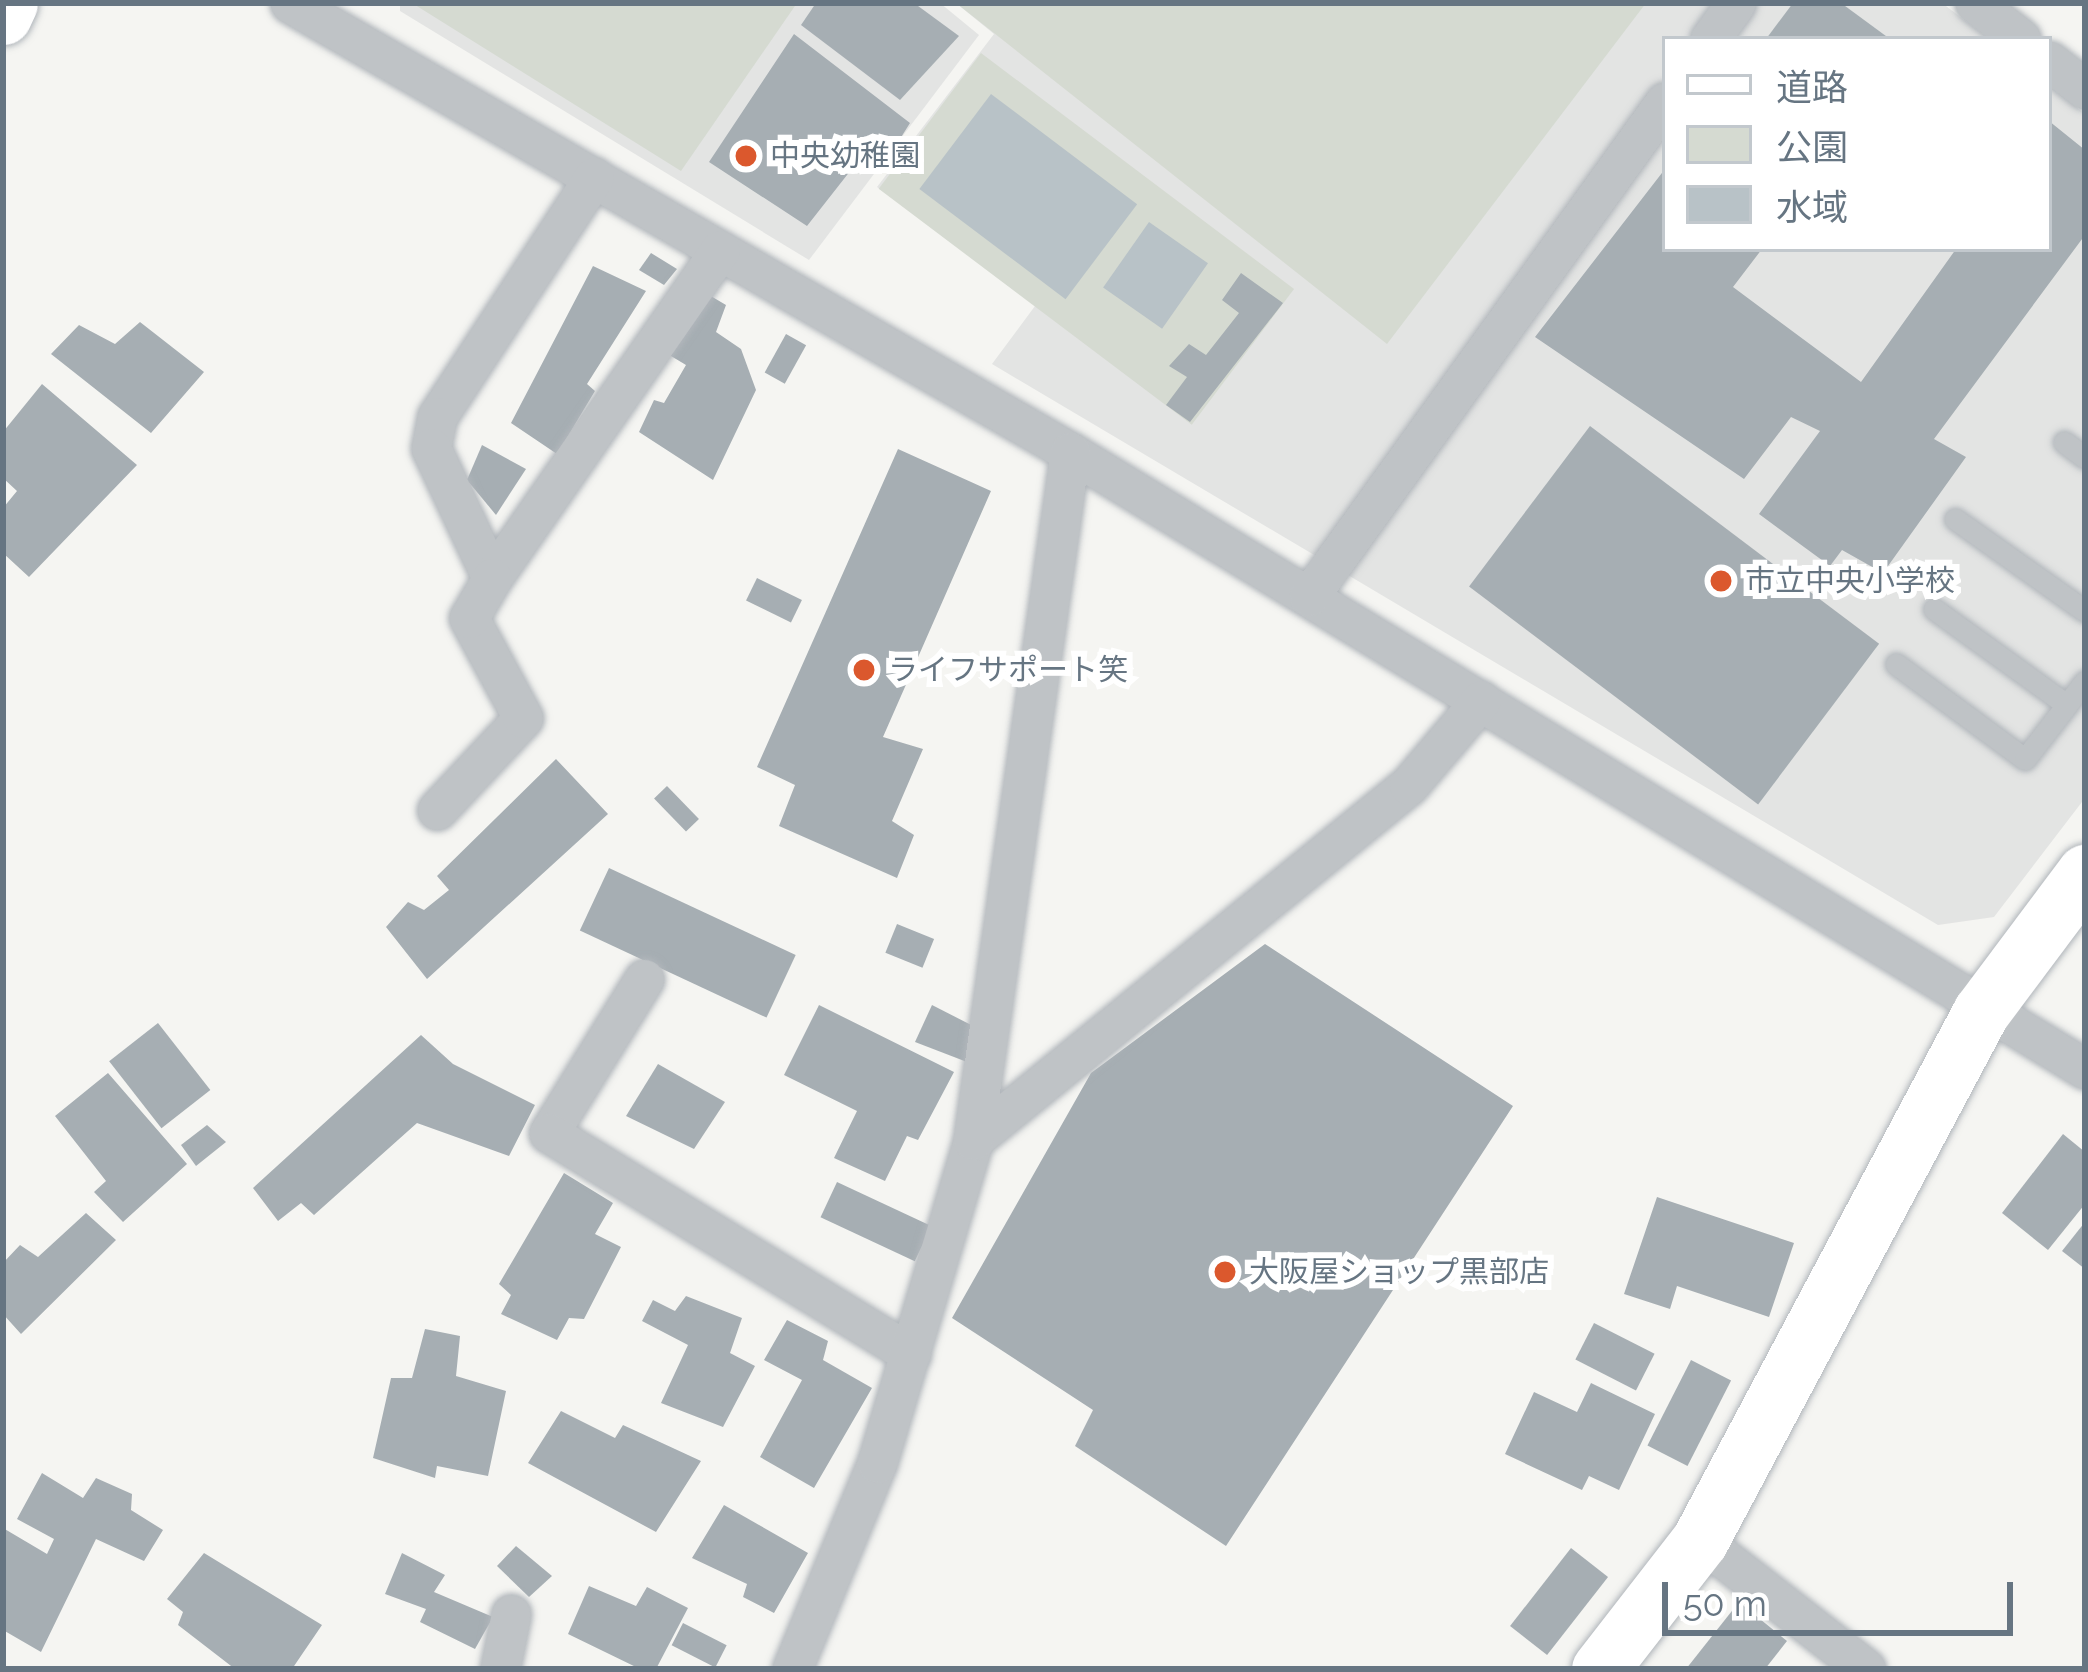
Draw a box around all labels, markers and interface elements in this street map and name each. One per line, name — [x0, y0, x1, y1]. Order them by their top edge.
legend — [1662, 36, 2052, 252]
text: 道路 — [1776, 66, 1848, 108]
text: 公園 — [1776, 126, 1848, 168]
place label: 中央幼稚園 — [770, 138, 920, 174]
marker: 中央幼稚園 — [733, 143, 759, 169]
text: 水域 — [1776, 186, 1848, 228]
place label: 市立中央小学校 — [1745, 563, 1955, 599]
marker: 市立中央小学校 — [1708, 568, 1734, 594]
place label: ライフサポート笑 — [888, 652, 1128, 688]
marker: ライフサポート笑 — [851, 657, 877, 683]
place label: 大阪屋ショップ黒部店 — [1249, 1254, 1549, 1290]
marker: 大阪屋ショップ黒部店 — [1212, 1259, 1238, 1285]
scale bar — [1668, 1558, 2019, 1632]
text: 50 m — [1683, 1582, 1767, 1624]

